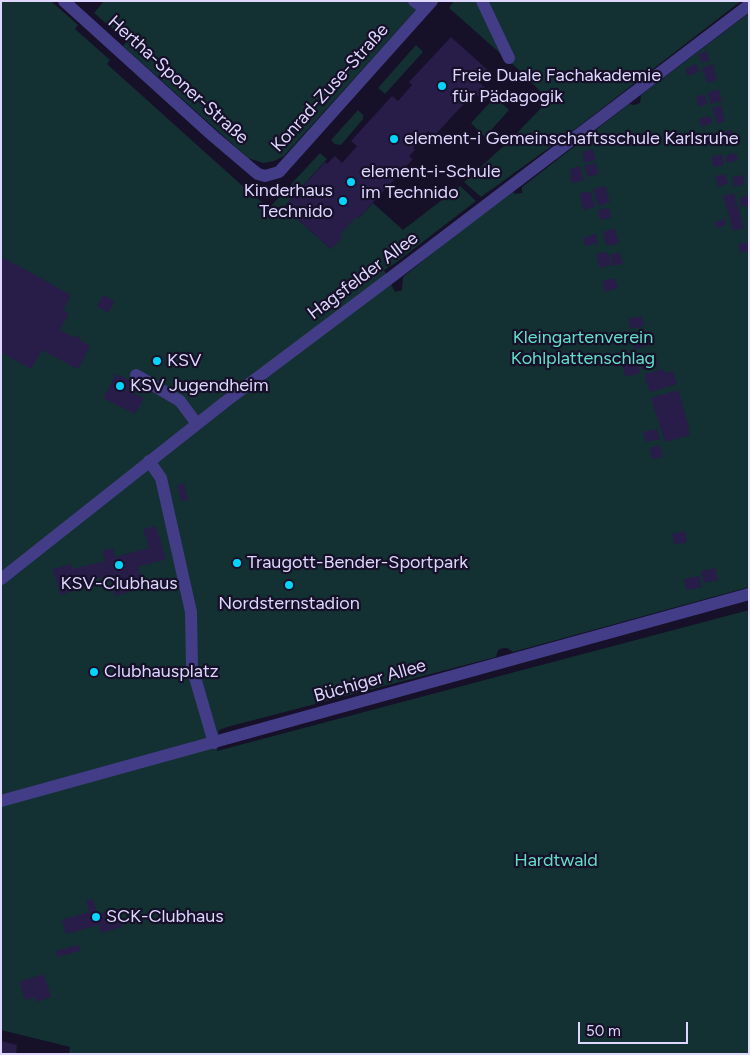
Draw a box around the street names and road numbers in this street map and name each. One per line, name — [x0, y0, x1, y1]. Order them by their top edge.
street label: Hertha-Sponer-Straße — [103, 11, 253, 149]
street label: Konrad-Zuse-Straße — [267, 19, 393, 157]
street label: Hagsfelder Allee — [304, 227, 422, 325]
street label: Büchiger Allee — [311, 655, 429, 707]

